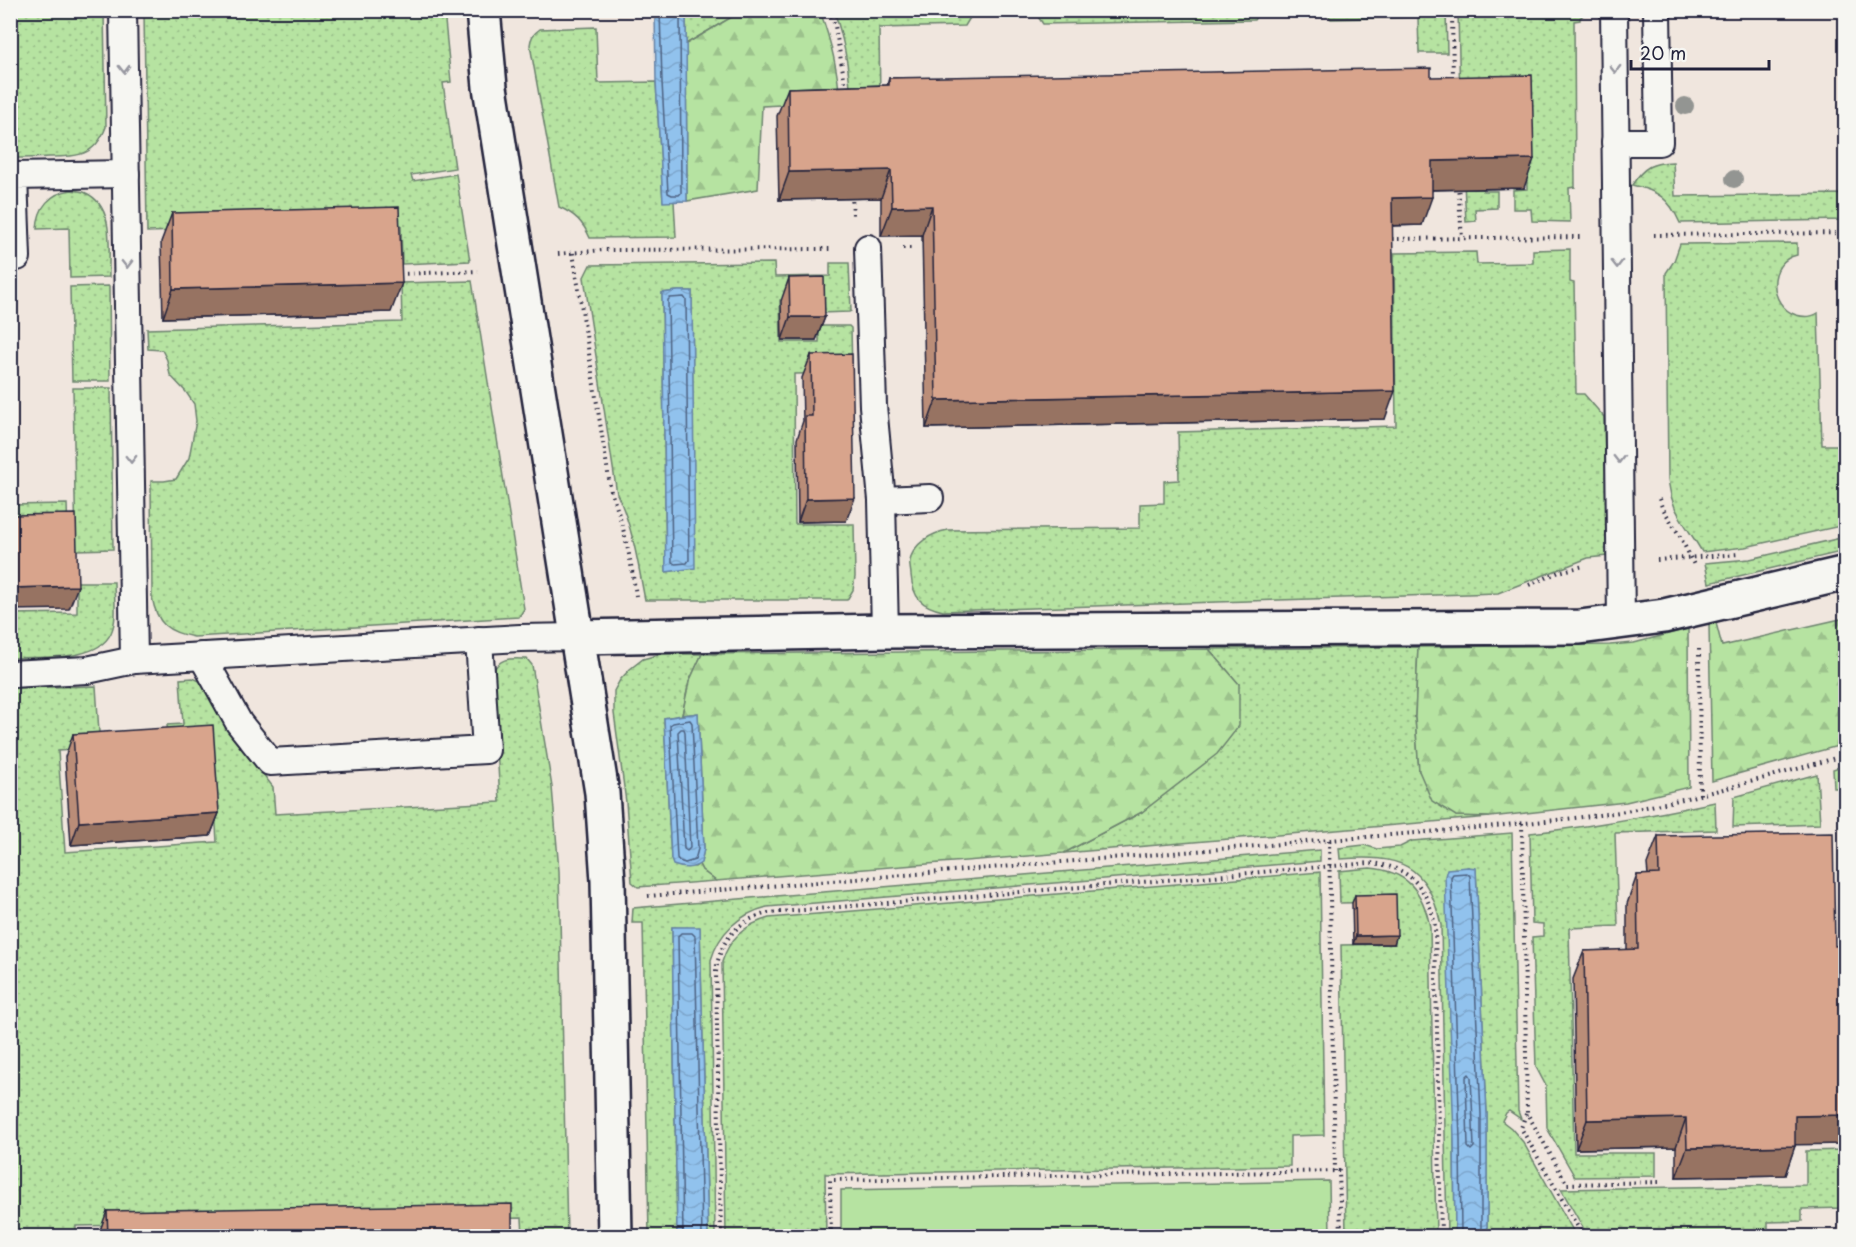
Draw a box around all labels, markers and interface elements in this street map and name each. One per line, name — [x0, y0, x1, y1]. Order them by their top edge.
scale bar — [1631, 33, 1769, 71]
text: 20 m — [1640, 39, 1686, 66]
one-way arrow — [118, 64, 130, 73]
one-way arrow — [1609, 64, 1621, 73]
one-way arrow — [121, 259, 134, 268]
one-way arrow — [1610, 259, 1623, 268]
one-way arrow — [124, 454, 137, 463]
one-way arrow — [1613, 454, 1625, 463]

